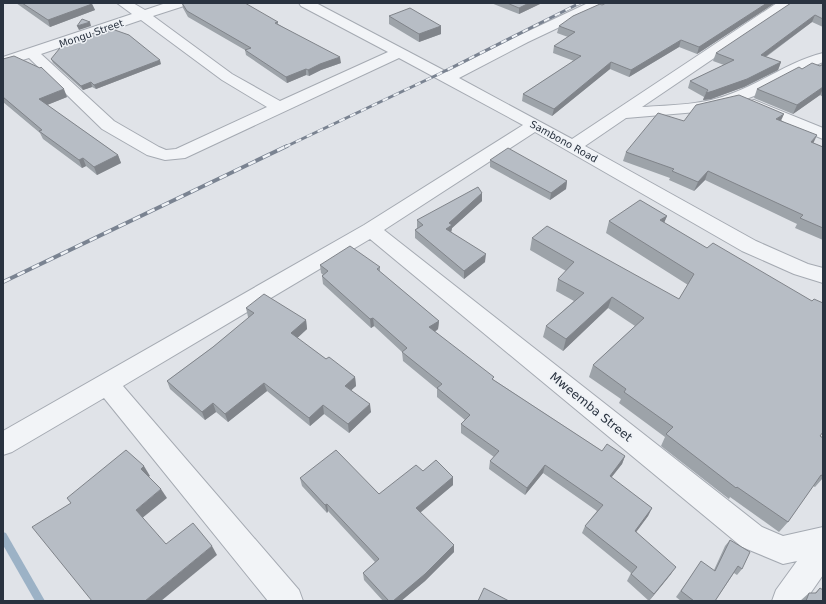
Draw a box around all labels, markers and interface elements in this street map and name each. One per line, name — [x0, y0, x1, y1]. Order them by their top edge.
street label: Mongu Street — [58, 17, 125, 50]
street label: Sambono Road — [528, 118, 599, 165]
street label: Mweemba Street — [547, 370, 635, 445]

